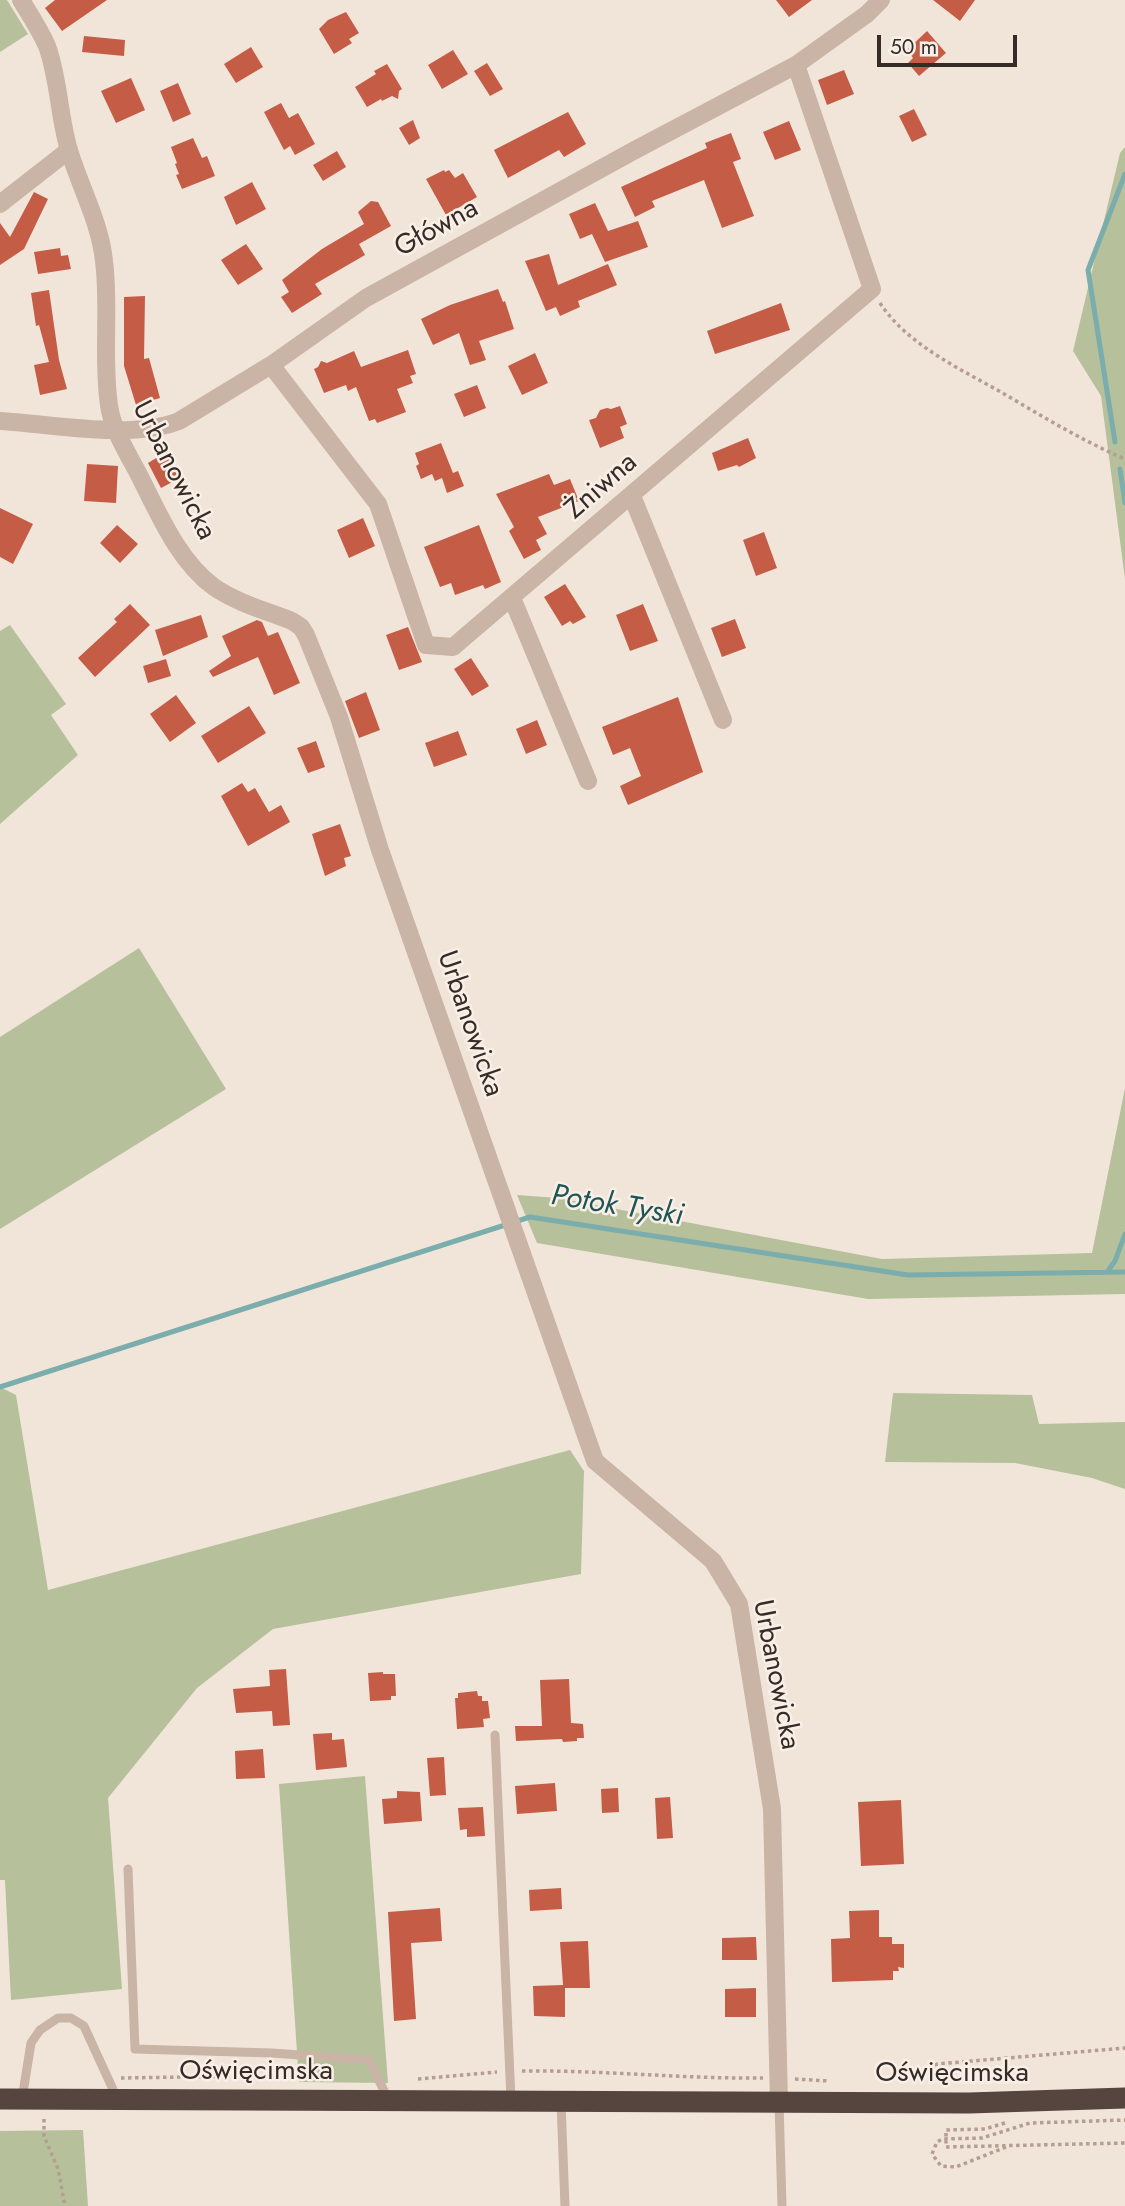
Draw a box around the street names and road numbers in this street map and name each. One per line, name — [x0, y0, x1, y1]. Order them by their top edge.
street label: Główna — [389, 192, 485, 266]
street label: Urbanowicka — [124, 396, 222, 546]
street label: Żniwna — [559, 447, 645, 527]
street label: Urbanowicka — [428, 947, 510, 1101]
street label: Urbanowicka — [744, 1597, 806, 1753]
street label: Oświęcimska — [179, 2055, 333, 2089]
street label: Oświęcimska — [875, 2057, 1029, 2091]

